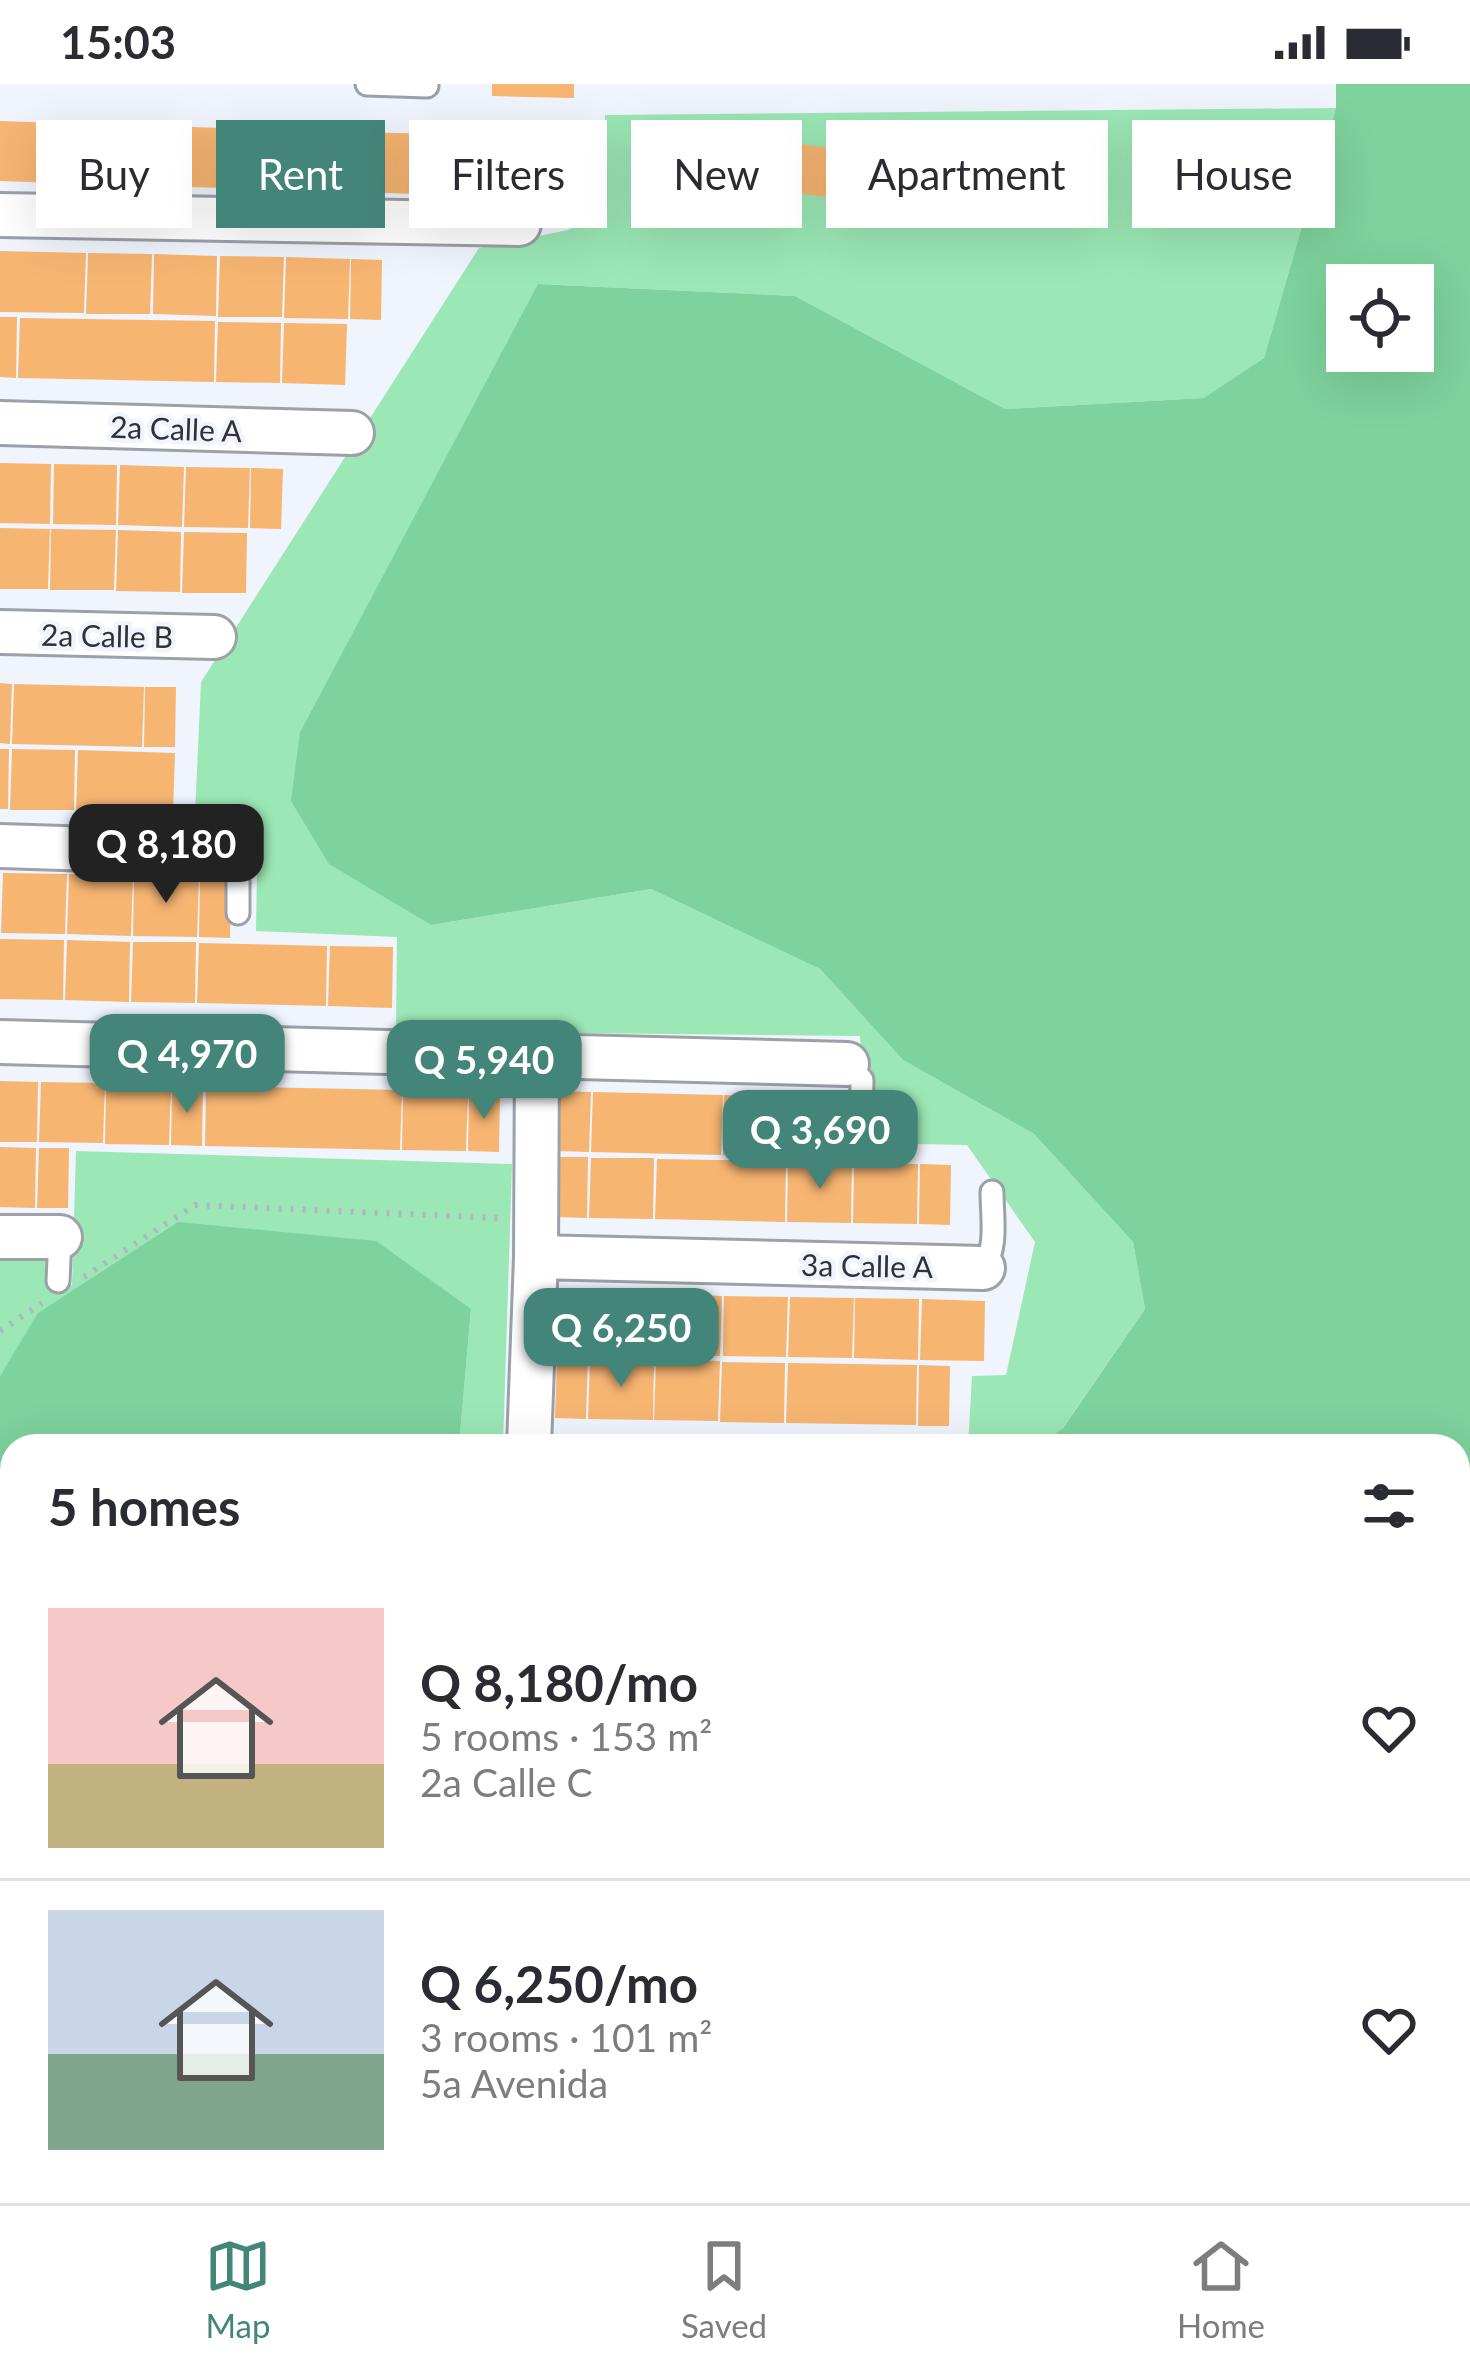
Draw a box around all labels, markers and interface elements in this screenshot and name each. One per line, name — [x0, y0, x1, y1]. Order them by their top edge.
text: 15:03 — [60, 15, 176, 69]
chip: Buy — [36, 120, 192, 228]
chip: Rent — [216, 120, 385, 228]
chip: Filters — [409, 120, 607, 228]
chip: New — [631, 120, 802, 228]
chip: Apartment — [826, 120, 1108, 228]
chip: House — [1132, 120, 1335, 228]
map controls — [1326, 264, 1434, 372]
button: locate — [1326, 264, 1434, 372]
street label: 2a Calle A — [109, 408, 243, 448]
street label: 2a Calle B — [41, 616, 173, 654]
pin: Q 8,180 — [55, 804, 277, 906]
text: Q 8,180 — [96, 820, 236, 866]
pin: Q 4,970 — [76, 1014, 298, 1116]
pin: Q 5,940 — [373, 1020, 595, 1122]
text: Q 4,970 — [117, 1030, 257, 1076]
text: Q 5,940 — [414, 1036, 554, 1082]
pin: Q 3,690 — [709, 1090, 931, 1192]
text: Q 3,690 — [750, 1106, 890, 1152]
street label: 3a Calle A — [801, 1246, 934, 1284]
pin: Q 6,250 — [510, 1288, 732, 1390]
text: Q 6,250 — [551, 1304, 691, 1350]
icon: filters — [1356, 1473, 1422, 1539]
text: 5 homes — [48, 1476, 240, 1537]
text: Q 8,180/mo — [420, 1652, 698, 1713]
icon: home — [144, 1656, 288, 1800]
icon: heart — [1356, 1695, 1422, 1761]
text: 5 rooms · 153 m² — [420, 1713, 712, 1759]
text: 2a Calle C — [420, 1759, 592, 1805]
text: Q 6,250/mo — [420, 1953, 698, 2014]
icon: home — [144, 1958, 288, 2102]
icon: heart — [1356, 1997, 1422, 2063]
text: 3 rooms · 101 m² — [420, 2014, 712, 2060]
text: 5a Avenida — [420, 2060, 608, 2106]
tab: Map — [205, 2233, 271, 2345]
tab: Saved — [681, 2233, 767, 2345]
tab: Home — [1177, 2233, 1265, 2345]

